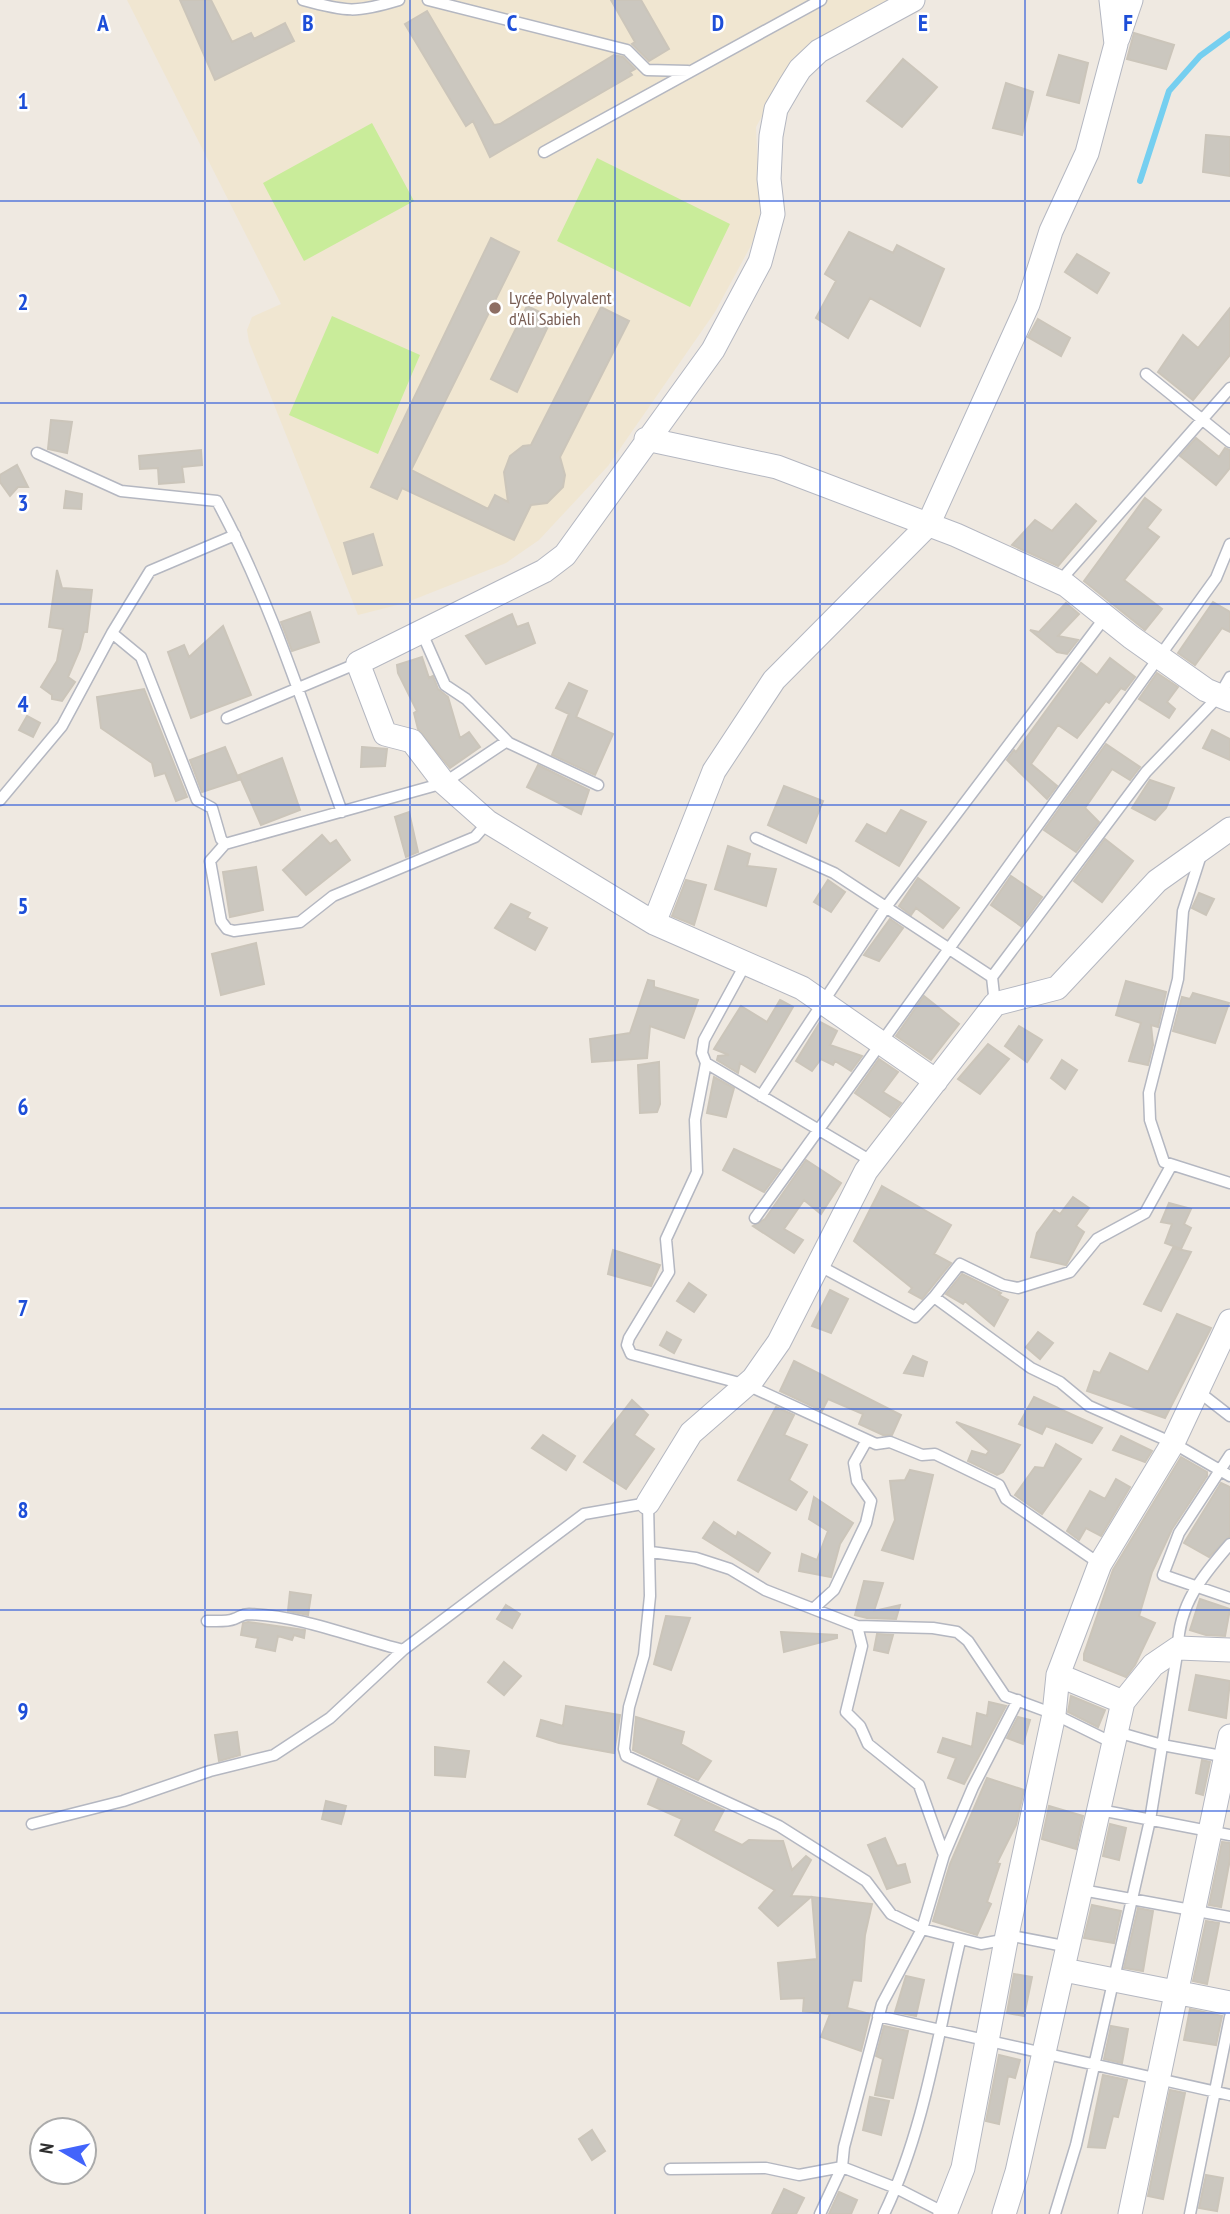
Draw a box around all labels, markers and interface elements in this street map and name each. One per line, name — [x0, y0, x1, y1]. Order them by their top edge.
text: A — [96, 8, 109, 37]
text: B — [302, 8, 314, 37]
text: C — [507, 8, 518, 37]
text: D — [712, 8, 724, 37]
text: E — [918, 8, 928, 37]
text: F — [1123, 8, 1133, 37]
text: 1 — [18, 86, 29, 115]
place label: Lycée Polyvalent d'Ali Sabieh — [509, 286, 612, 330]
text: 2 — [18, 287, 29, 316]
marker: Lycée Polyvalent d'Ali Sabieh — [487, 300, 503, 316]
text: 3 — [18, 488, 29, 517]
text: 4 — [18, 689, 29, 718]
text: 5 — [18, 891, 29, 920]
text: 6 — [18, 1092, 29, 1121]
text: 7 — [18, 1293, 29, 1322]
text: 8 — [18, 1495, 29, 1524]
text: 9 — [18, 1696, 29, 1725]
north arrow — [28, 2116, 98, 2186]
text: N — [34, 2141, 59, 2155]

